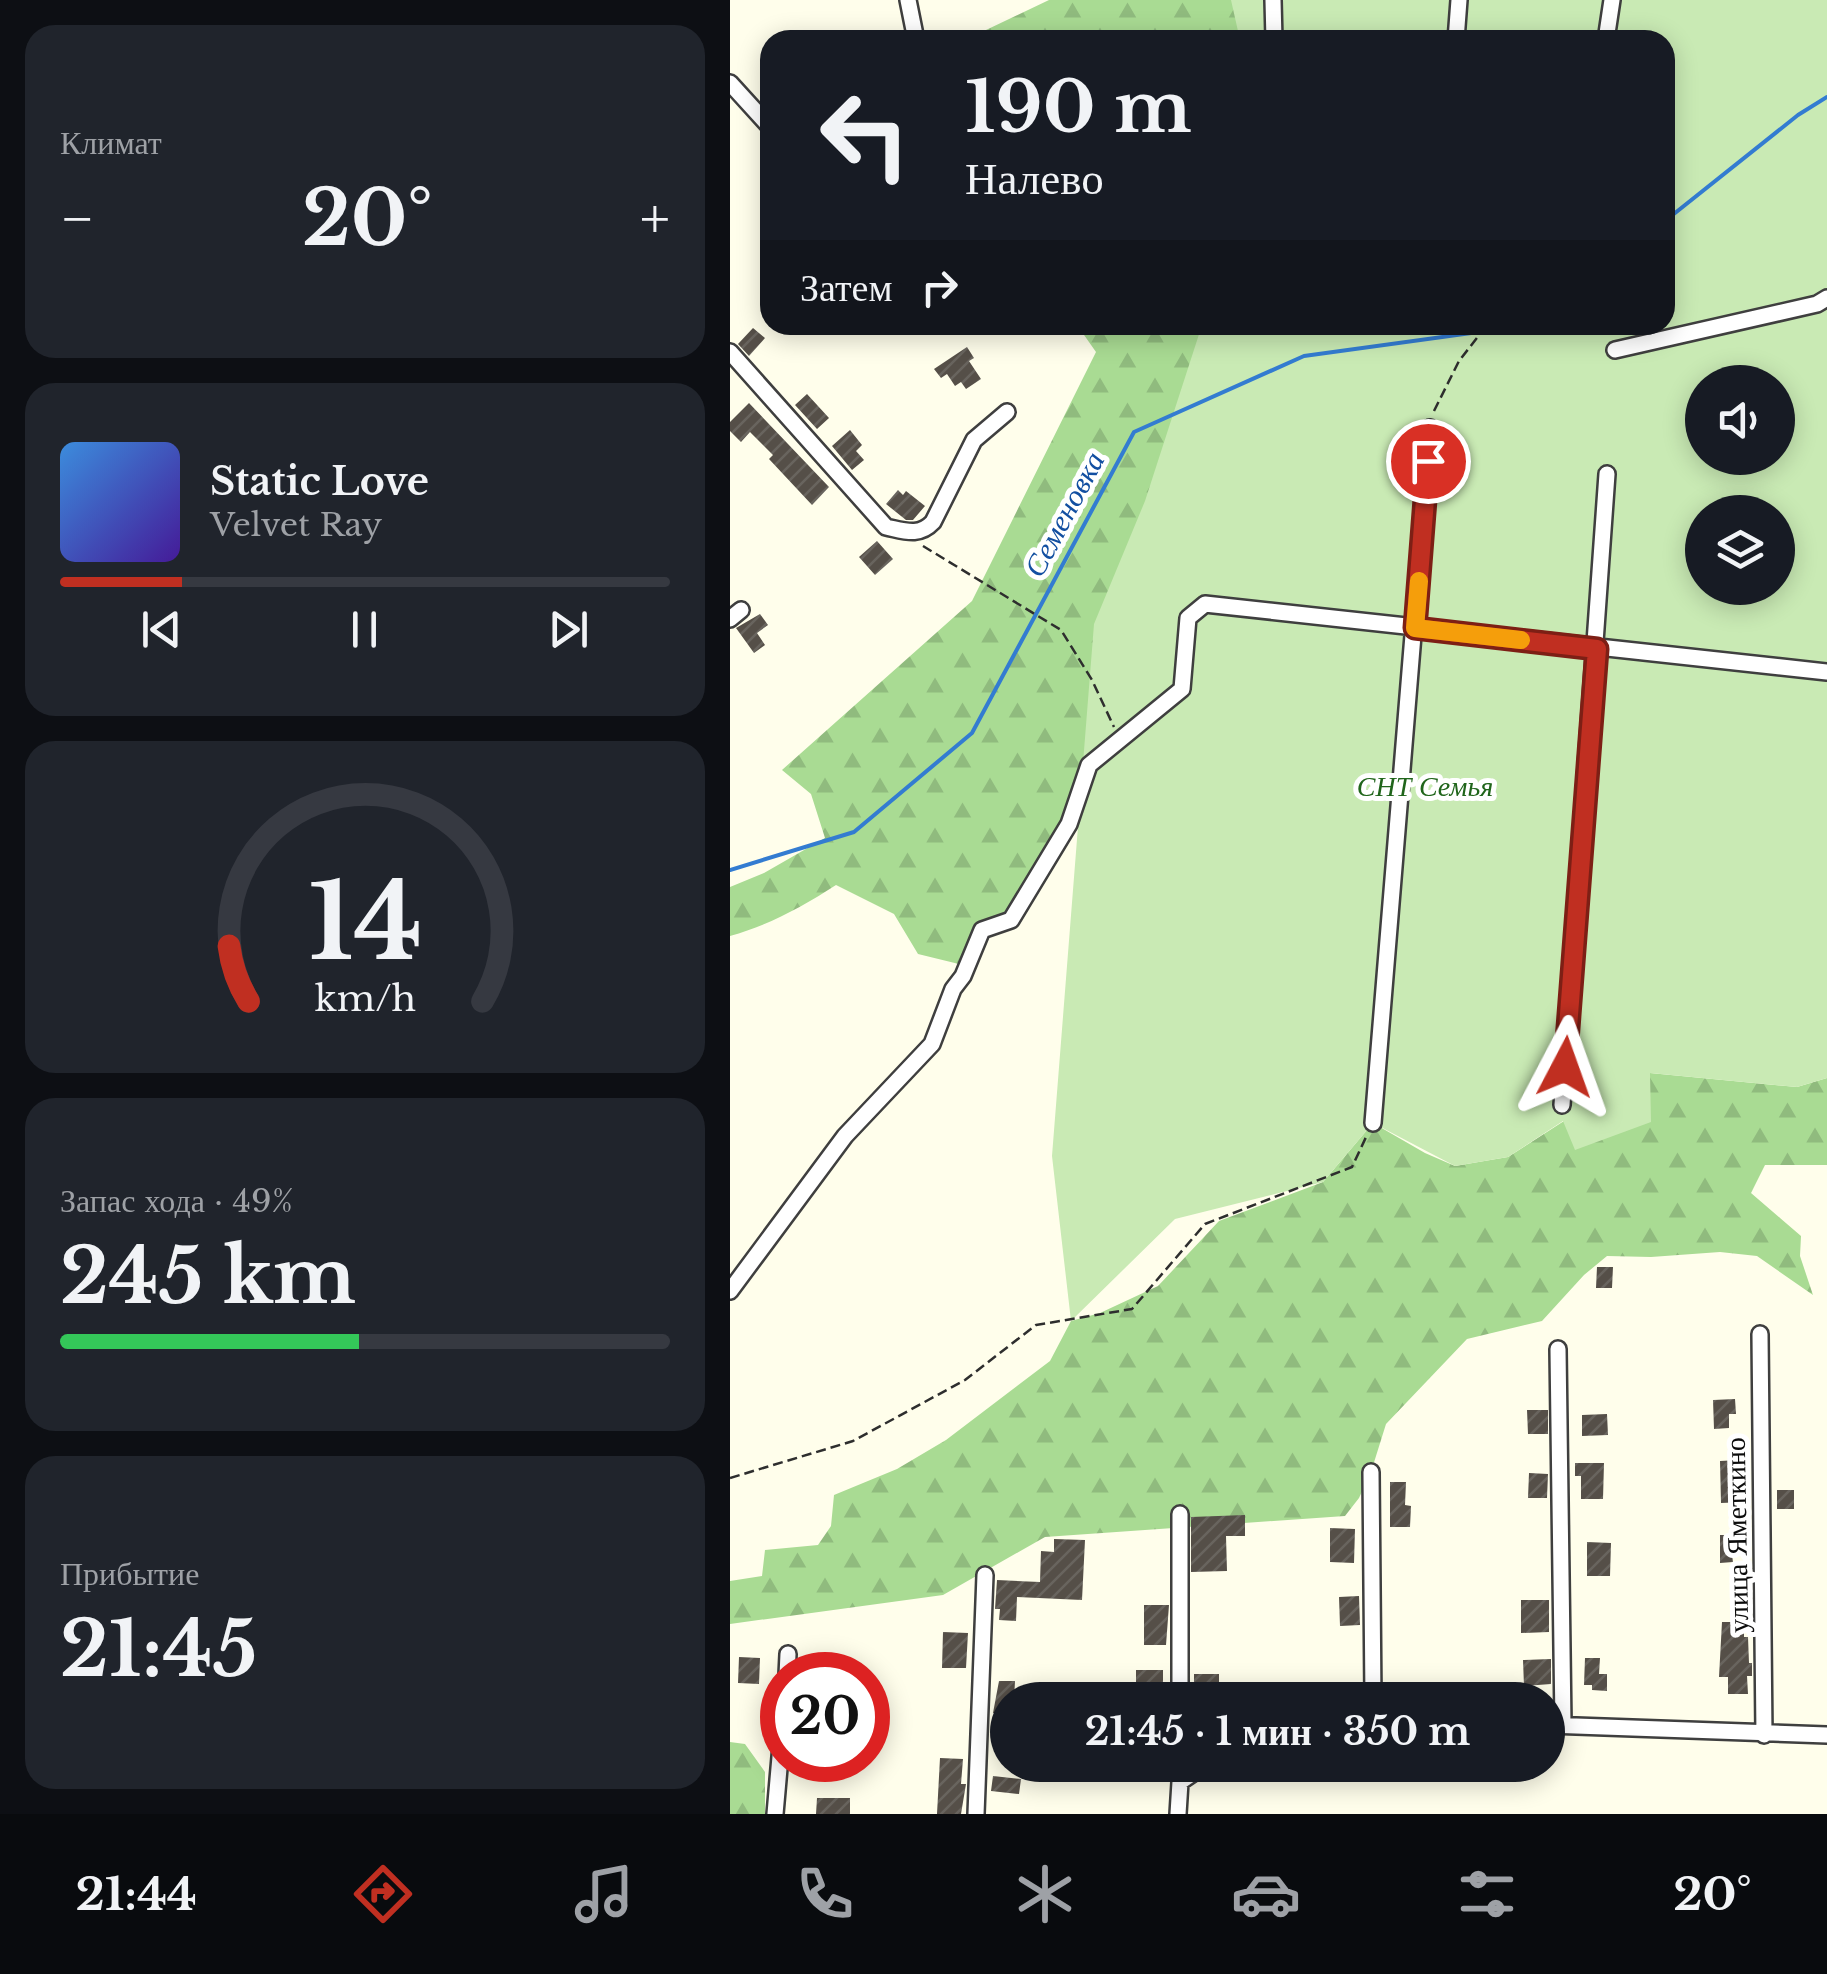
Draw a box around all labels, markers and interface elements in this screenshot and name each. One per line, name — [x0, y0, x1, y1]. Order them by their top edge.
text: 190 m — [965, 64, 1192, 151]
icon: left — [800, 70, 930, 200]
text: Климат — [60, 123, 162, 163]
text: Налево — [965, 150, 1104, 206]
text: 20° — [302, 172, 433, 265]
text: − — [60, 185, 95, 253]
text: + — [640, 185, 670, 253]
icon: right — [912, 260, 967, 315]
text: Затем — [800, 264, 892, 311]
map controls — [1685, 365, 1795, 605]
button: sound — [1685, 365, 1795, 475]
pin — [1386, 419, 1471, 504]
icon: arrive — [1401, 434, 1456, 489]
water label: Семеновка — [1016, 445, 1112, 583]
text: Static Love — [210, 458, 429, 505]
button: layers — [1685, 495, 1795, 605]
text: Velvet Ray — [210, 505, 382, 545]
icon: previous — [134, 602, 189, 657]
icon: pause — [337, 602, 392, 657]
icon: next — [541, 602, 596, 657]
park label: СНТ Семья — [1357, 769, 1493, 804]
text: 14 — [308, 858, 422, 987]
text: km/h — [314, 976, 416, 1021]
position arrow — [1513, 1015, 1617, 1119]
text: Запас хода · 49% — [60, 1181, 293, 1221]
text: 245 km — [60, 1230, 356, 1323]
street label: улица Яметкино — [1718, 1437, 1756, 1633]
text: Прибытие — [60, 1554, 199, 1594]
text: 21:45 — [60, 1603, 257, 1696]
speed limit sign: 20 — [760, 1652, 890, 1782]
text: 21:45 · 1 мин · 350 m — [1085, 1708, 1470, 1755]
icon: directions — [348, 1859, 418, 1929]
icon: music — [569, 1859, 639, 1929]
icon: phone — [790, 1859, 860, 1929]
icon: climate — [1010, 1859, 1080, 1929]
icon: car — [1231, 1859, 1301, 1929]
icon: filters — [1452, 1859, 1522, 1929]
text: 21:44 — [75, 1866, 197, 1922]
text: 20° — [1673, 1866, 1751, 1922]

